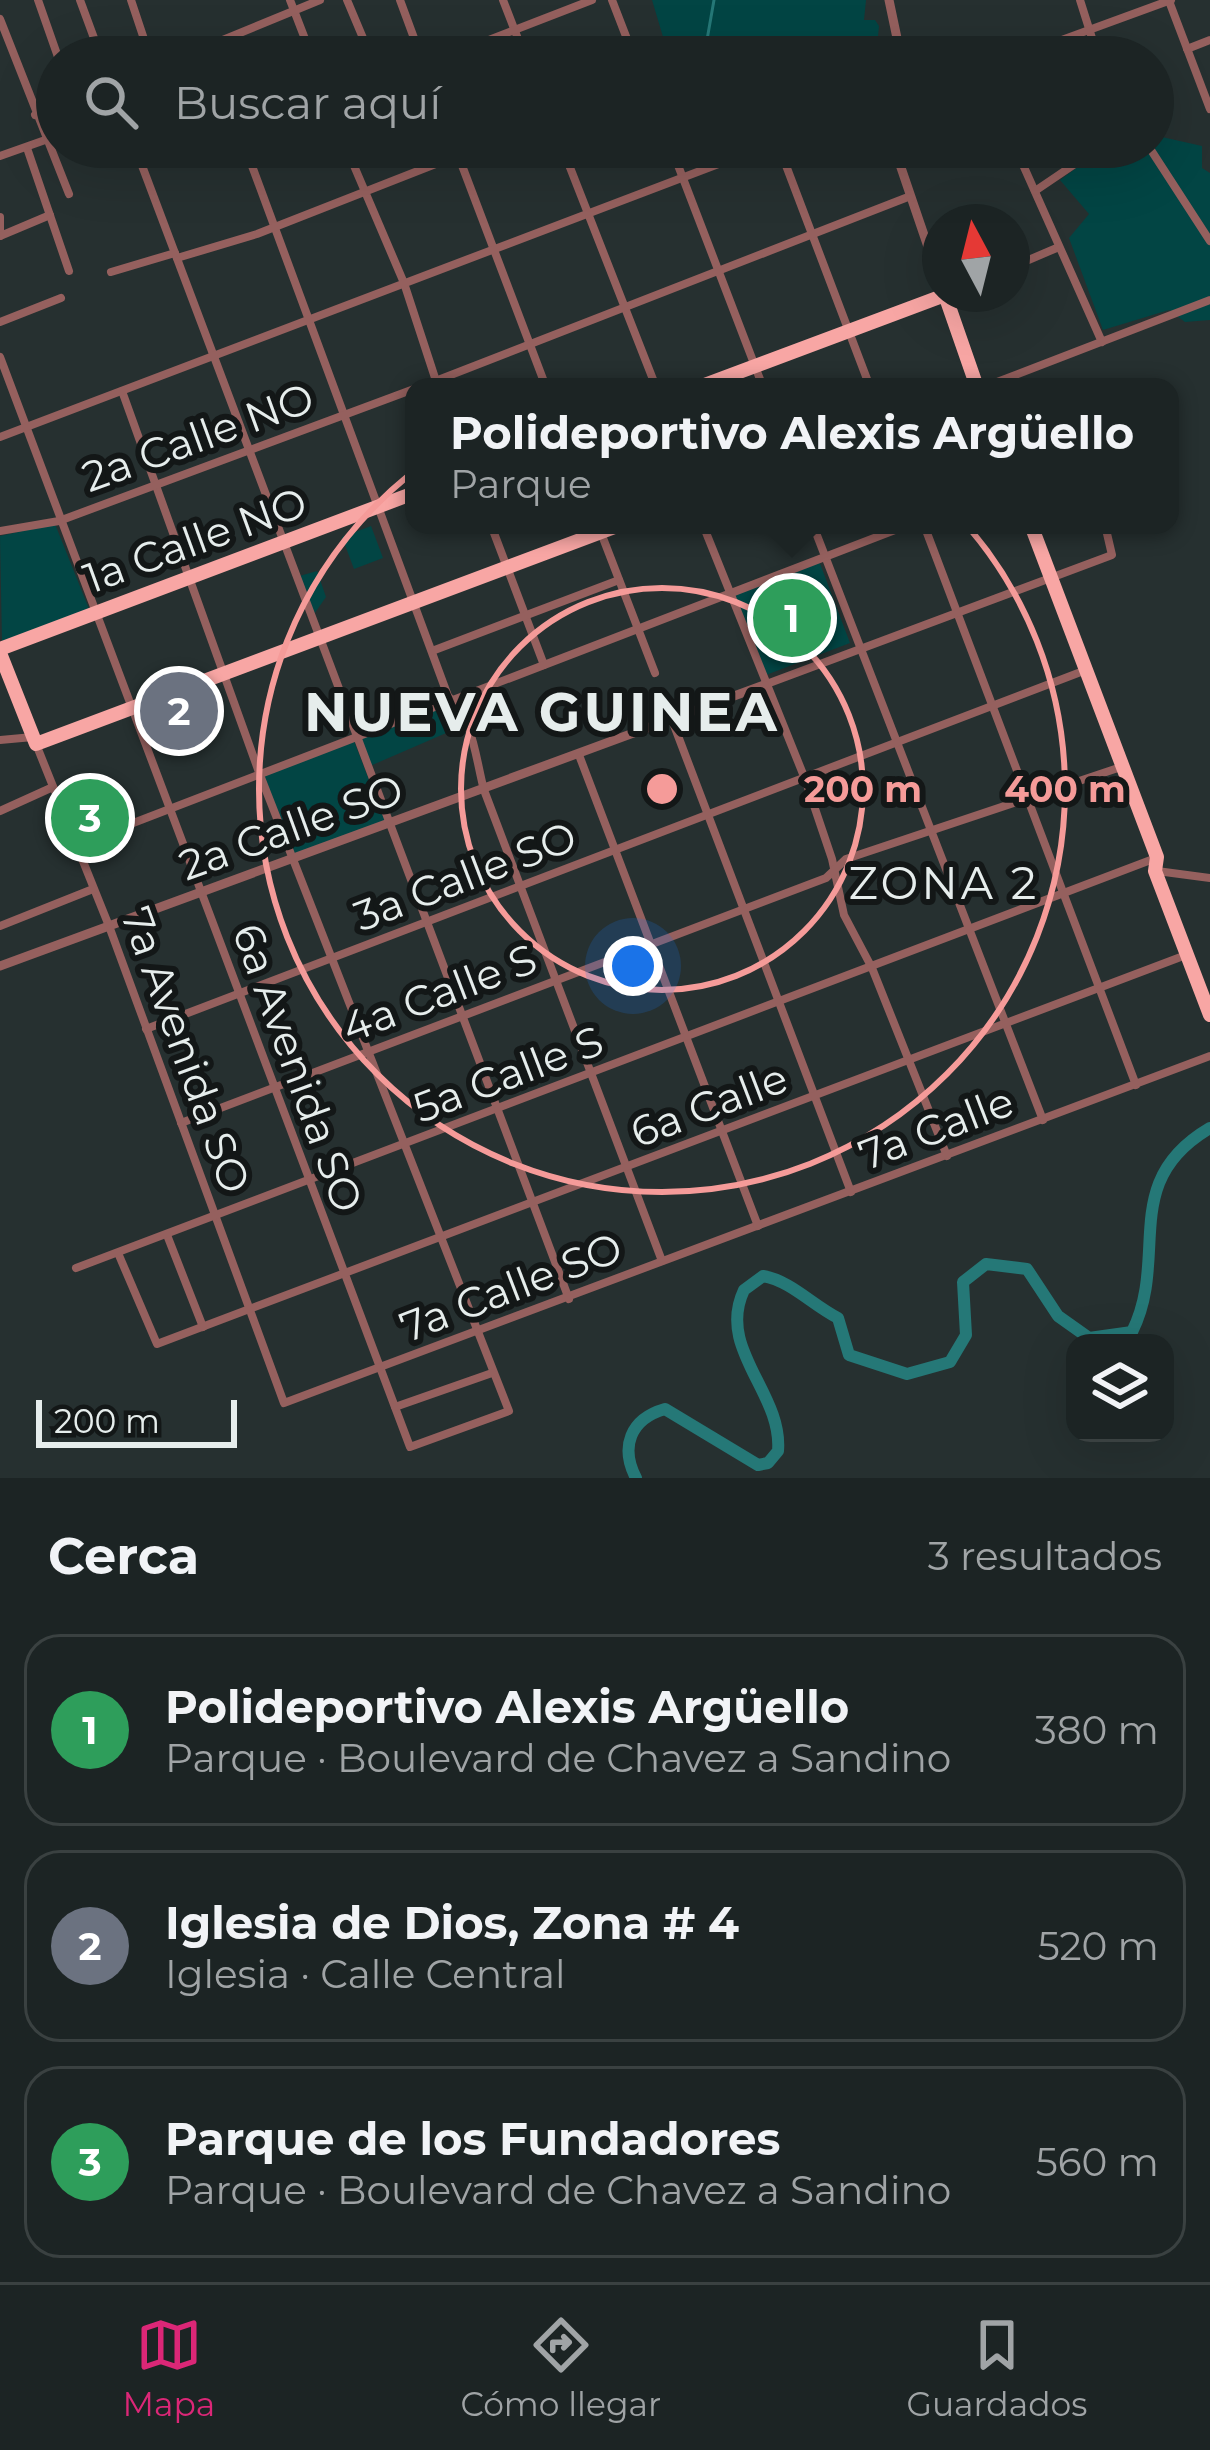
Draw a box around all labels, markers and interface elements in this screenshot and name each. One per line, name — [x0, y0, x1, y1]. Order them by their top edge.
search box — [36, 36, 1174, 168]
icon: search — [78, 69, 144, 135]
text: Buscar aquí — [174, 75, 441, 130]
north arrow — [922, 204, 1030, 312]
street label: 2a Calle NO — [75, 371, 321, 503]
popup — [405, 378, 1179, 534]
text: Polideportivo Alexis Argüello — [450, 405, 1134, 460]
text: Parque — [450, 460, 592, 508]
street label: 1a Calle NO — [76, 476, 314, 604]
pin: 1 — [753, 573, 831, 663]
pin: 2 — [140, 666, 218, 756]
district label: NUEVA GUINEA — [304, 679, 780, 745]
street label: 2a Calle SO — [172, 763, 410, 891]
text: 200 m — [804, 767, 922, 811]
text: 400 m — [1004, 767, 1126, 811]
centre of rings — [641, 768, 683, 810]
pin: 3 — [51, 773, 129, 863]
street label: 3a Calle SO — [347, 810, 583, 942]
district label: ZONA 2 — [849, 855, 1039, 910]
street label: 7a Avenida SO — [110, 900, 262, 1200]
street label: 6a Avenida SO — [222, 917, 374, 1219]
street label: 4a Calle S — [335, 932, 543, 1054]
your location — [603, 936, 663, 996]
street label: 5a Calle S — [406, 1014, 610, 1134]
street label: 6a Calle — [623, 1051, 795, 1159]
street label: 7a Calle — [851, 1075, 1021, 1181]
street label: 7a Calle SO — [393, 1221, 629, 1353]
map controls — [1066, 1334, 1174, 1442]
button: layers — [1066, 1334, 1174, 1442]
scale bar — [36, 1394, 237, 1447]
text: 200 m — [54, 1401, 160, 1441]
text: Cerca — [48, 1525, 199, 1587]
text: 3 resultados — [928, 1532, 1162, 1580]
text: Polideportivo Alexis Argüello — [165, 1679, 849, 1734]
text: 1 — [82, 1706, 98, 1754]
text: 380 m — [1035, 1706, 1159, 1754]
text: Parque · Boulevard de Chavez a Sandino — [165, 1734, 951, 1782]
text: Iglesia de Dios, Zona # 4 — [165, 1895, 739, 1950]
text: 2 — [78, 1922, 102, 1970]
text: 520 m — [1038, 1922, 1159, 1970]
text: Iglesia · Calle Central — [165, 1950, 566, 1998]
text: Parque de los Fundadores — [165, 2111, 780, 2166]
text: 3 — [78, 2138, 102, 2186]
text: 560 m — [1036, 2138, 1159, 2186]
text: Parque · Boulevard de Chavez a Sandino — [165, 2166, 951, 2214]
tab: Mapa — [123, 2312, 215, 2424]
tab: Cómo llegar — [461, 2312, 661, 2424]
tab: Guardados — [906, 2312, 1087, 2424]

